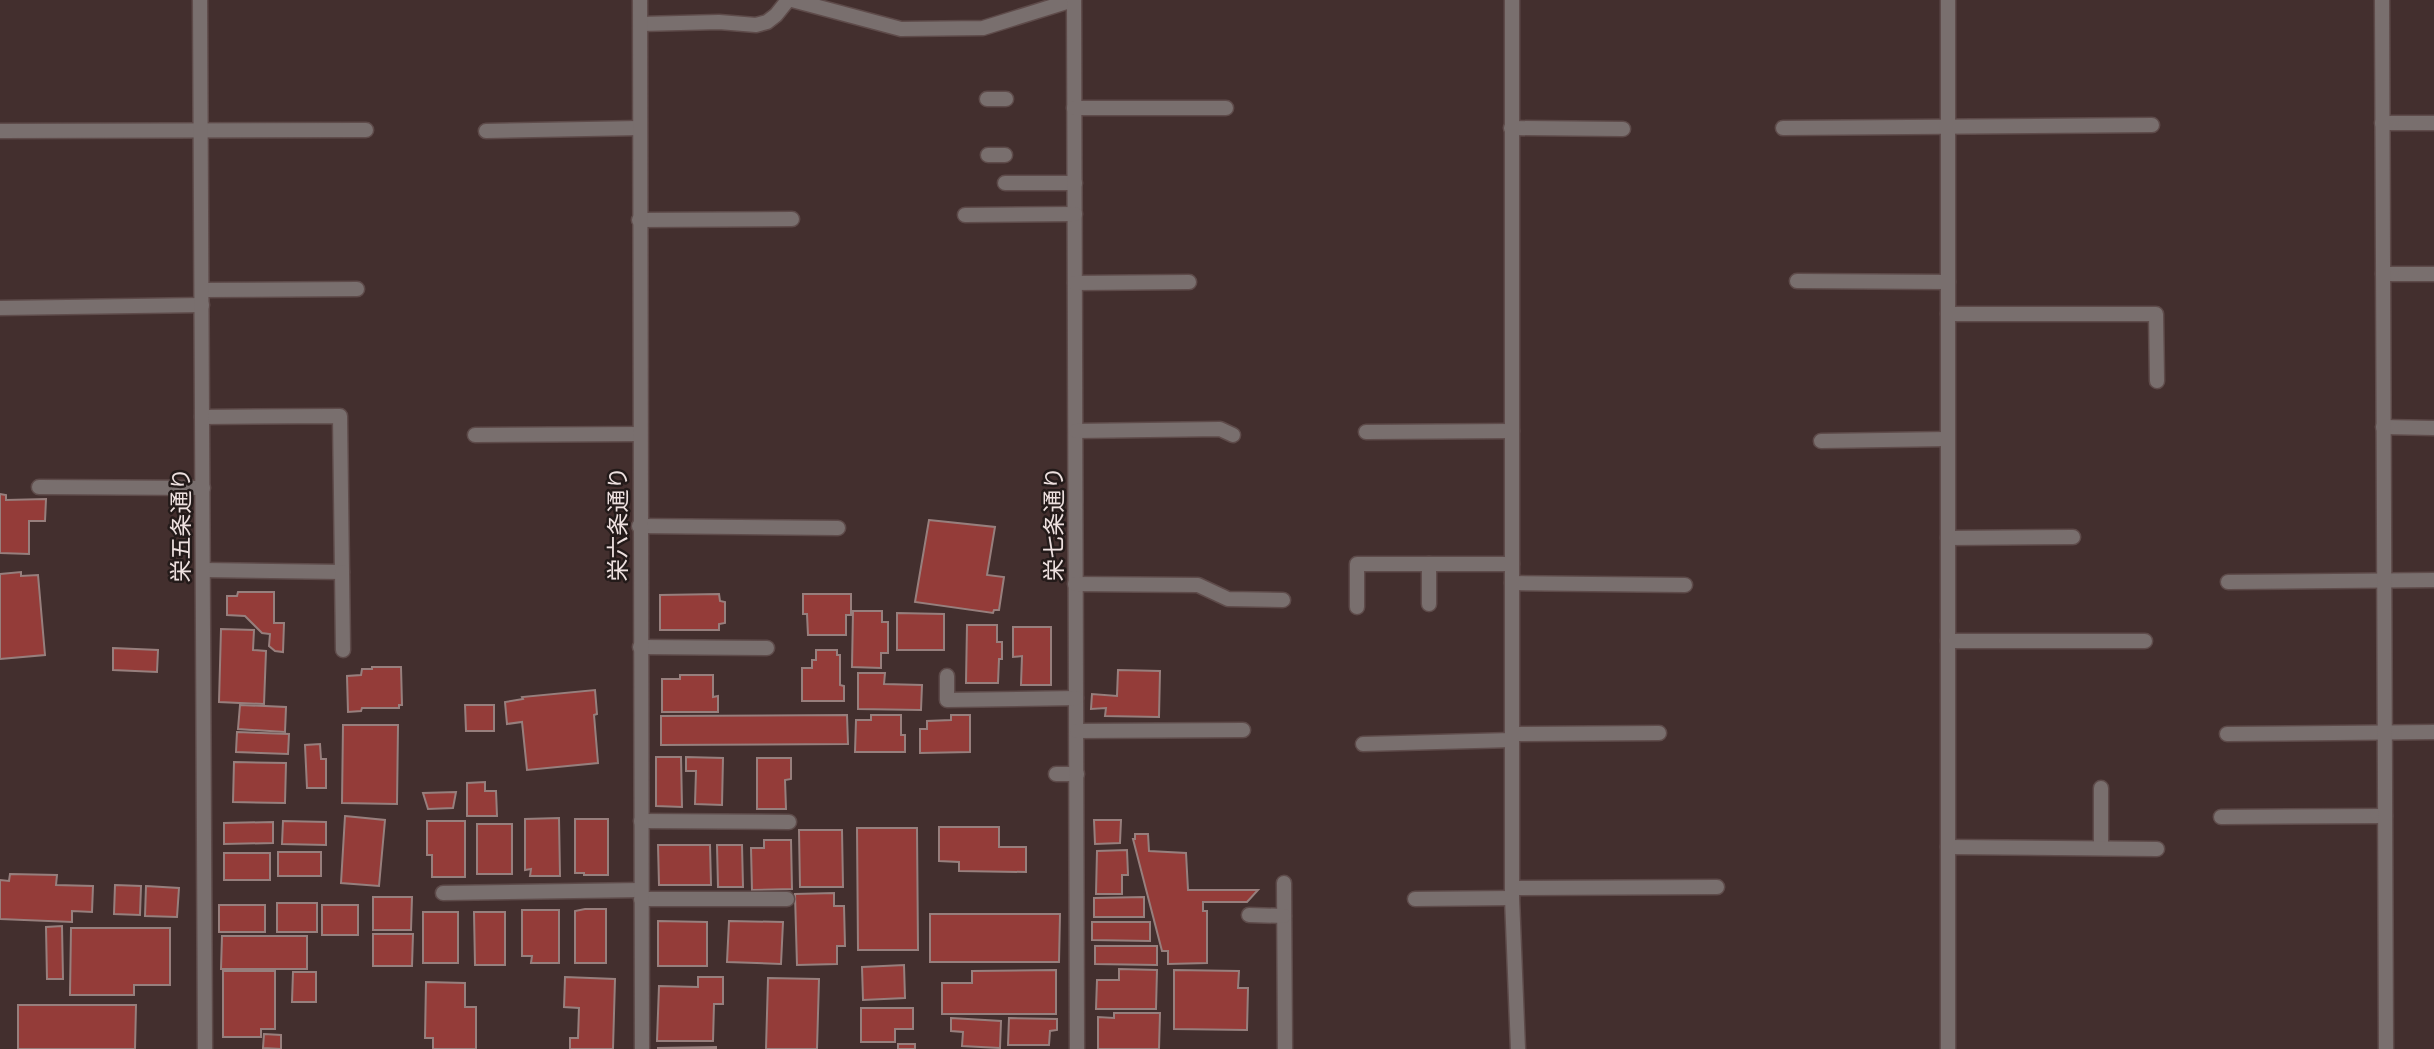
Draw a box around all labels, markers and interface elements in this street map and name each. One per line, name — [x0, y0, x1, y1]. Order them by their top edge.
street label: 栄六条通り — [603, 467, 632, 582]
street label: 栄七条通り — [1039, 467, 1068, 582]
street label: 栄五条通り — [166, 468, 195, 583]

